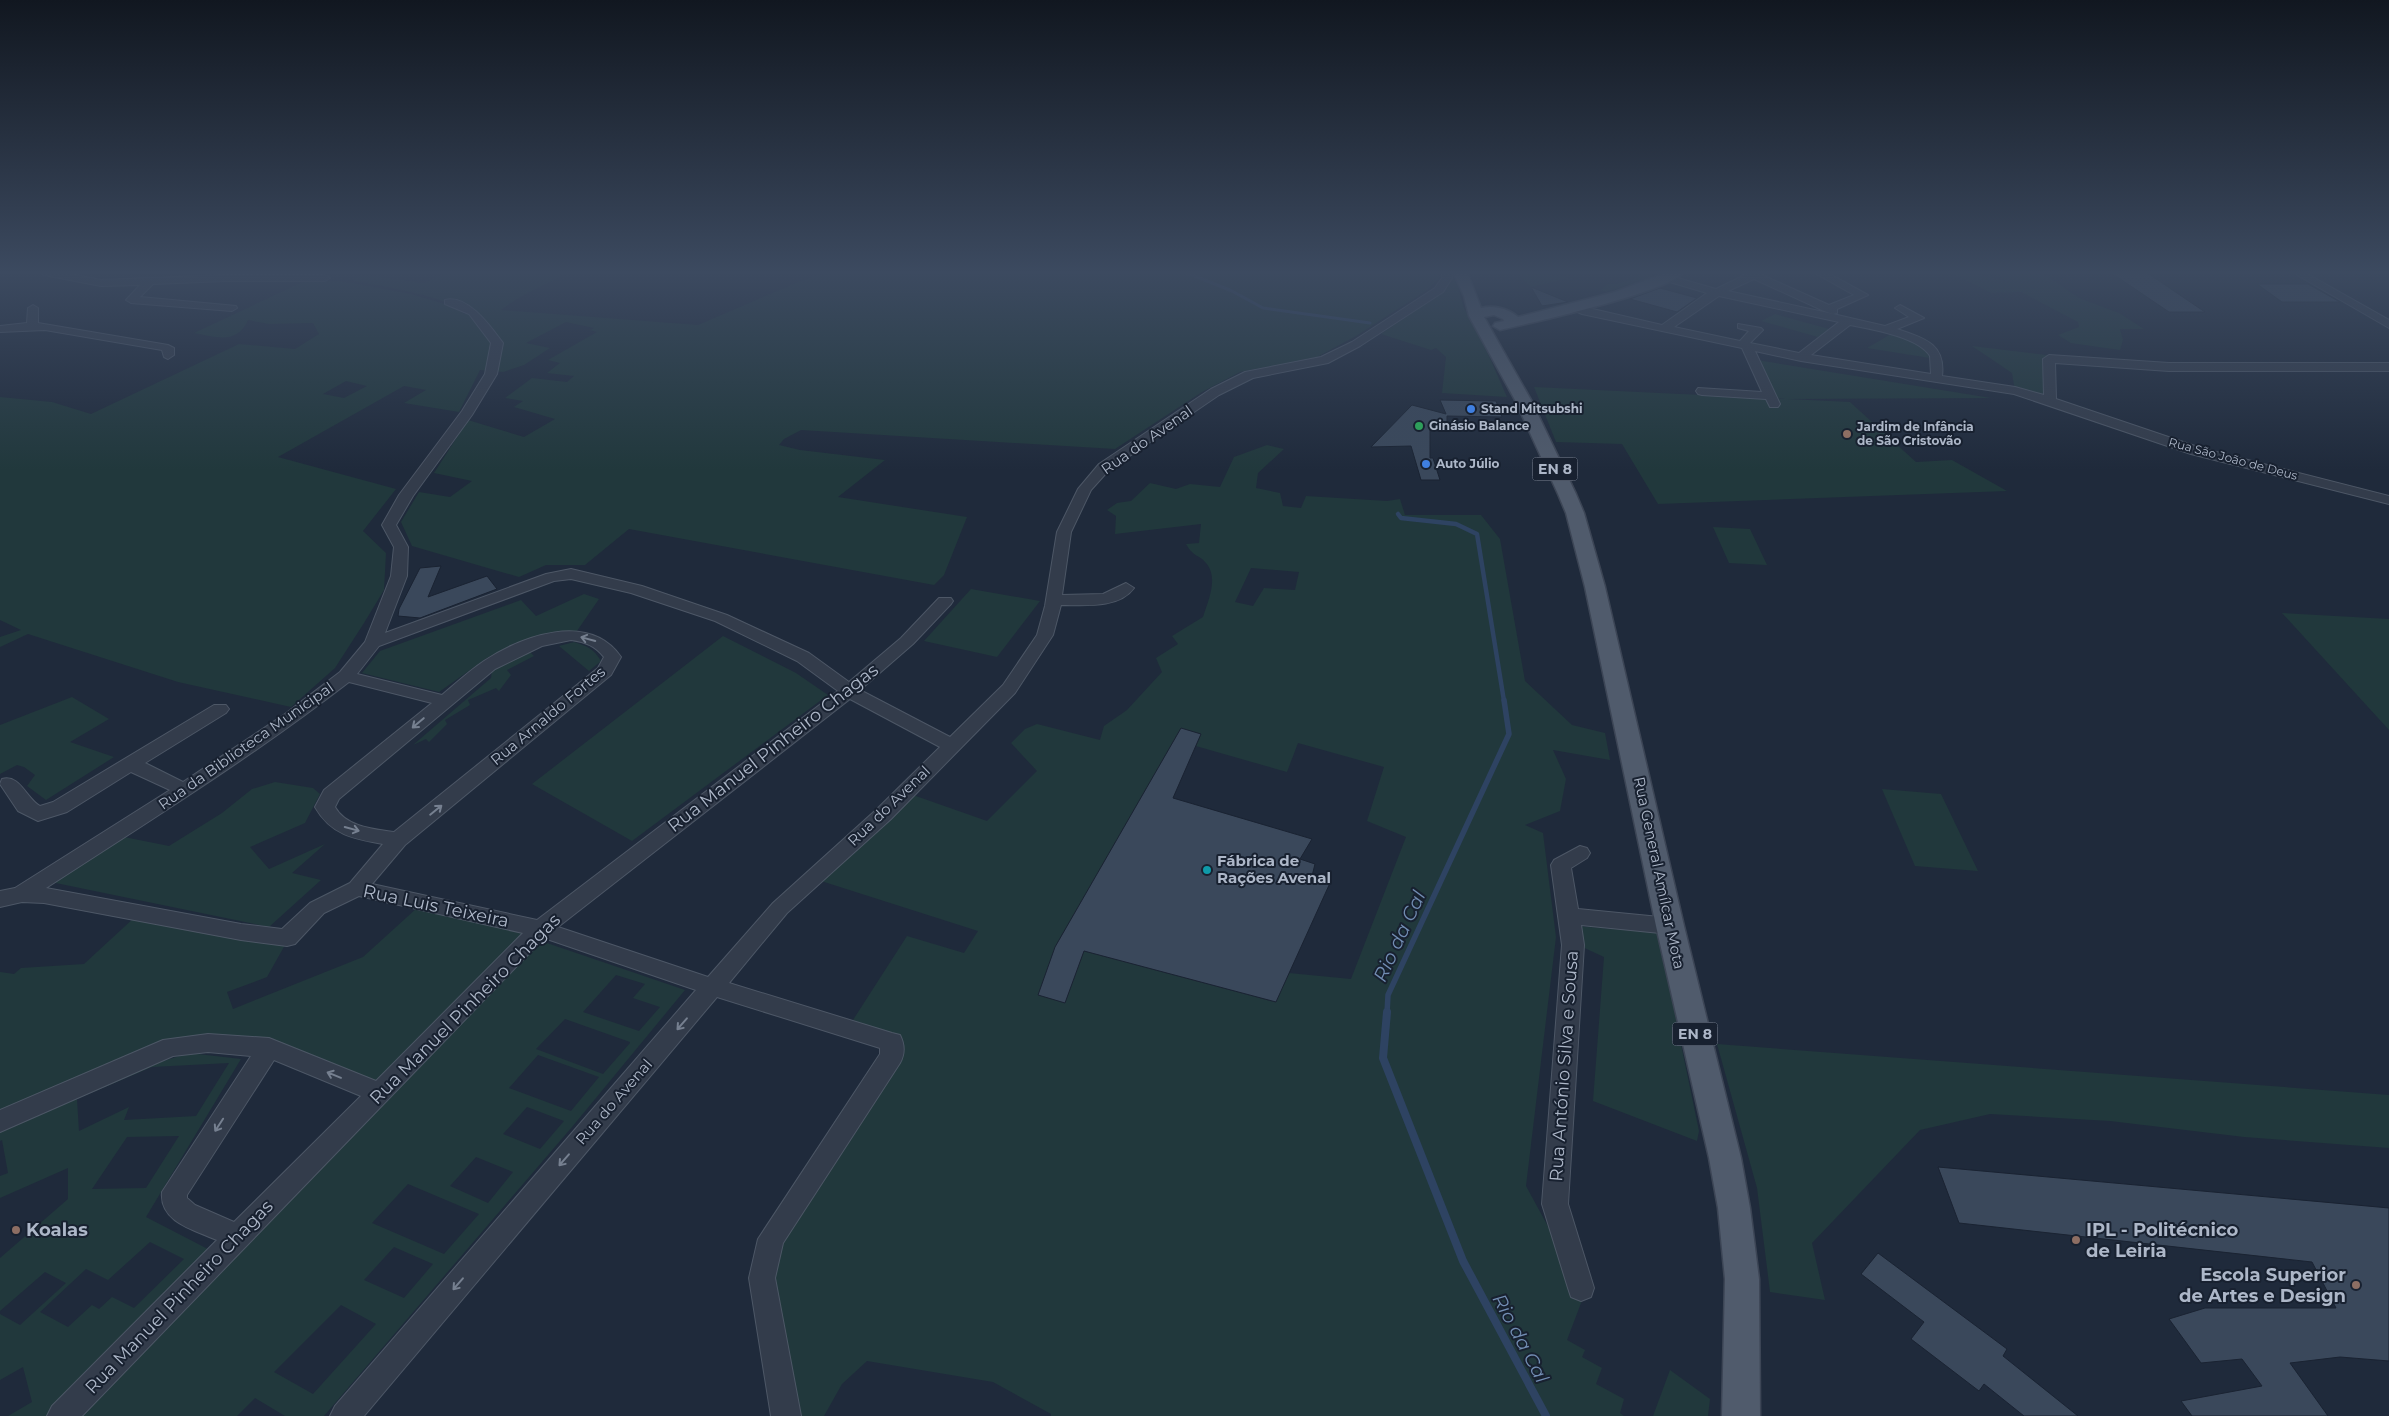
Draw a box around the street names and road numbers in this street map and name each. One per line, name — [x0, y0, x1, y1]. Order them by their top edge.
street label: Rua do Avenal — [1097, 401, 1196, 478]
street label: Rua São João de Deus — [2167, 434, 2299, 483]
road number: EN 8 — [1532, 458, 1578, 480]
street label: Rua Manuel Pinheiro Chagas — [663, 659, 883, 837]
street label: Rua Arnaldo Fortes — [486, 662, 609, 769]
street label: Rua da Biblioteca Municipal — [154, 678, 337, 814]
street label: Rua do Avenal — [843, 761, 934, 850]
street label: Rua General Amílcar Mota — [1630, 775, 1689, 971]
street label: Rua Luis Teixeira — [361, 880, 511, 932]
street label: Rua Manuel Pinheiro Chagas — [365, 909, 565, 1109]
street label: Rua António Silva e Sousa — [1545, 950, 1583, 1182]
road number: EN 8 — [1672, 1022, 1718, 1046]
street label: Rua do Avenal — [571, 1055, 656, 1148]
street label: Rua Manuel Pinheiro Chagas — [80, 1195, 278, 1399]

